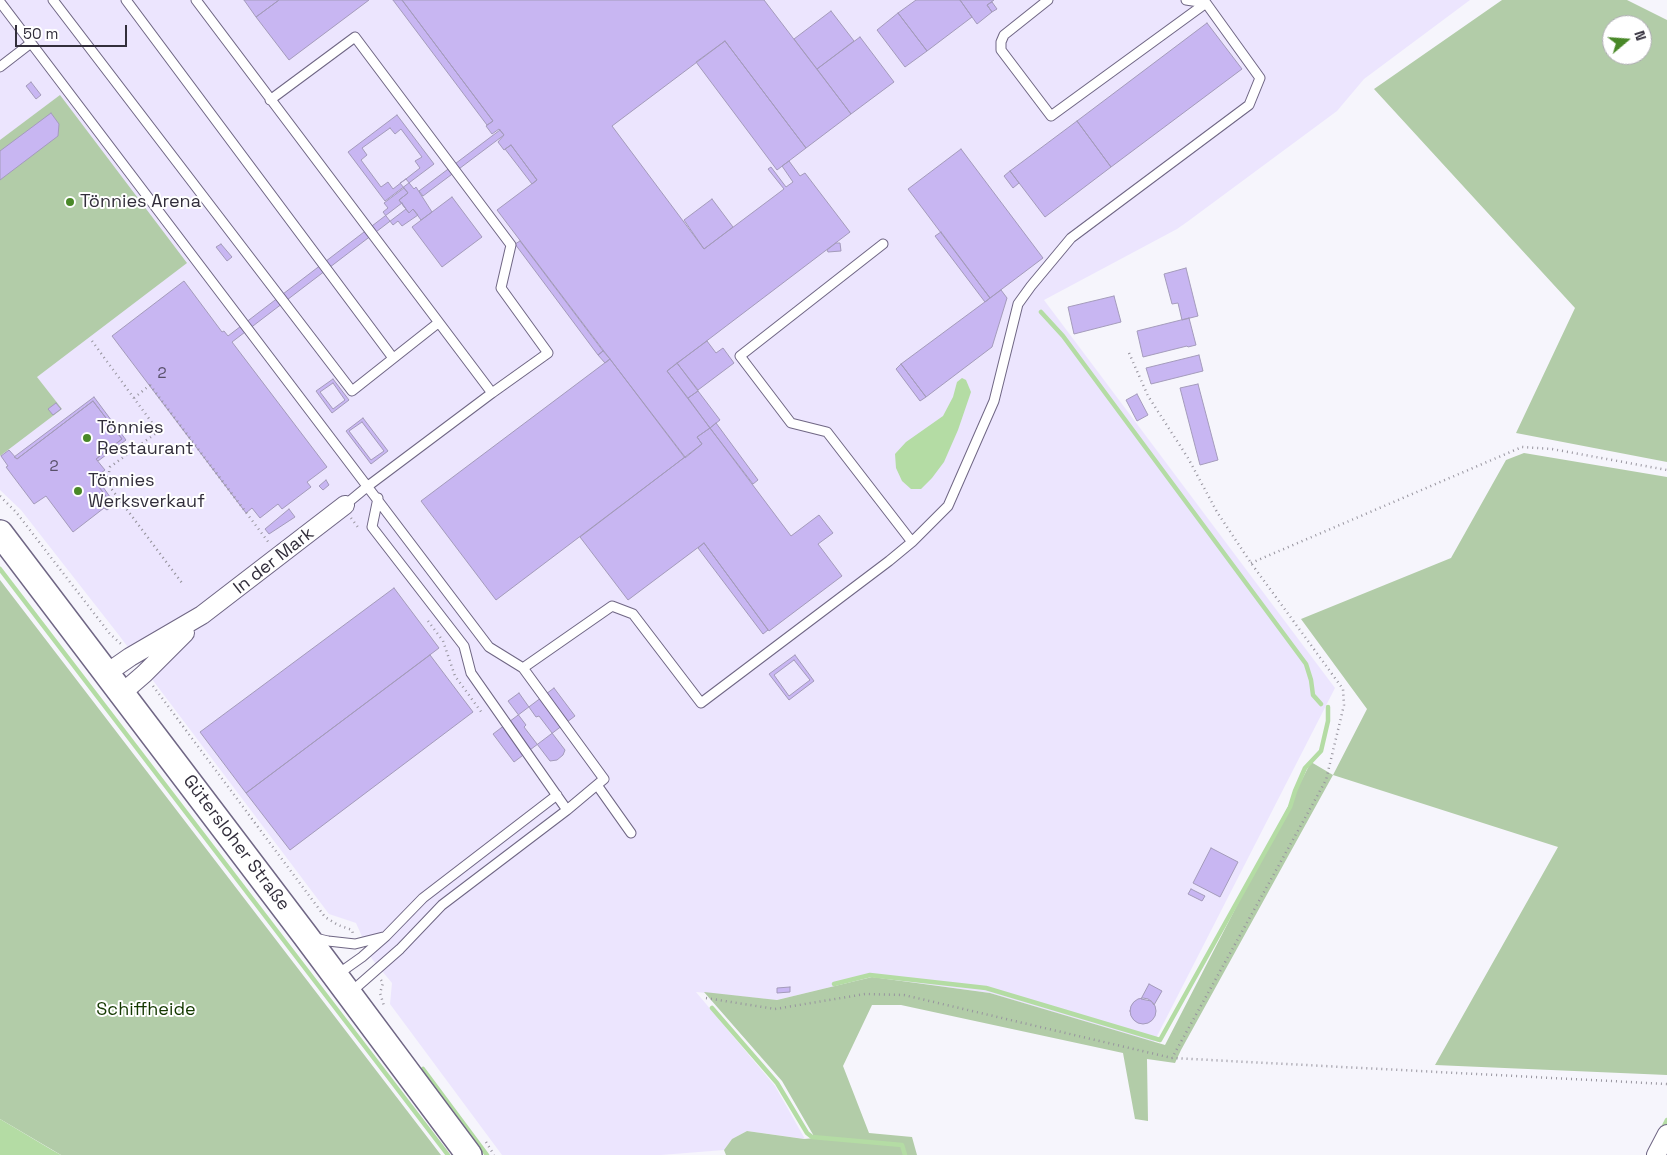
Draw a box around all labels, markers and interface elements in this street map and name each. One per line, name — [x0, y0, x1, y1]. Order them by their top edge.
scale bar — [18, 15, 130, 47]
north arrow — [1602, 15, 1652, 65]
text: 50 m — [23, 24, 58, 43]
text: N — [1630, 28, 1650, 43]
place label: Tönnies Arena — [80, 191, 201, 213]
marker: Tönnies Arena — [64, 196, 76, 208]
house number: 2 — [157, 365, 167, 383]
place label: Tönnies Restaurant — [97, 417, 194, 459]
marker: Tönnies Restaurant — [81, 432, 93, 444]
house number: 2 — [49, 458, 59, 476]
place label: Tönnies Werksverkauf — [88, 470, 205, 512]
marker: Tönnies Werksverkauf — [72, 485, 84, 497]
street label: In der Mark — [229, 523, 319, 599]
street label: Gütersloher Straße — [178, 771, 294, 915]
park label: Schiffheide — [96, 999, 196, 1021]

